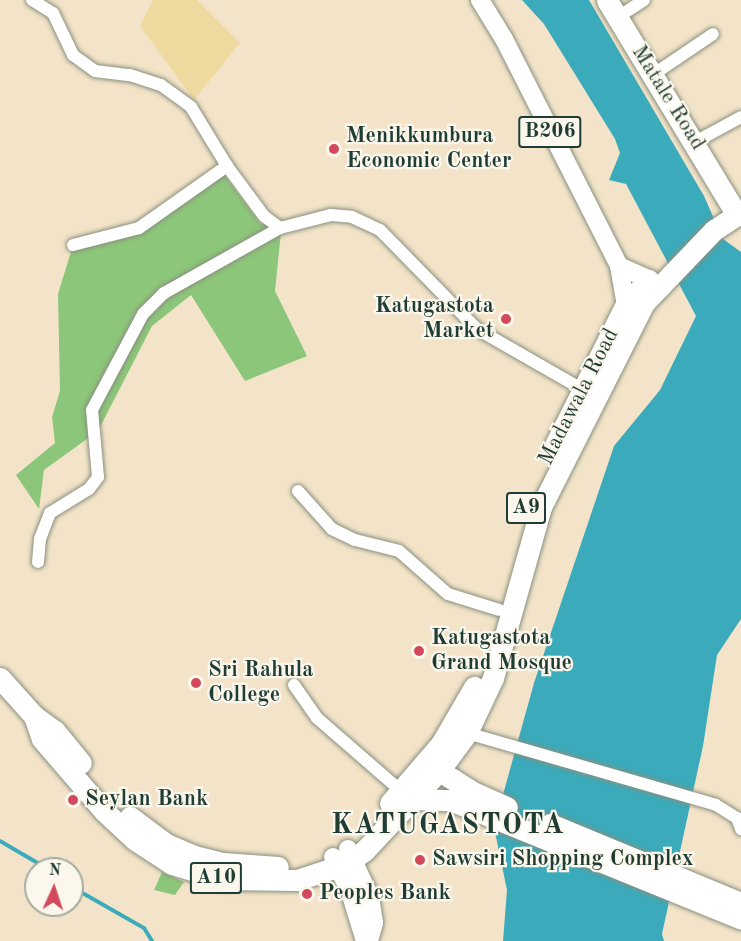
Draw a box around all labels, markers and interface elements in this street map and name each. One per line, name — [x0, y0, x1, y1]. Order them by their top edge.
street label: Matale Road — [625, 41, 711, 155]
road number: B206 — [517, 114, 583, 150]
place label: Menikkumbura Economic Center — [346, 123, 512, 174]
marker: Menikkumbura Economic Center — [327, 142, 341, 156]
place label: Katugastota Market — [375, 293, 494, 344]
marker: Katugastota Market — [499, 312, 513, 326]
street label: Madawala Road — [533, 324, 625, 470]
road number: A9 — [505, 490, 547, 526]
place label: Katugastota Grand Mosque — [431, 625, 572, 676]
marker: Katugastota Grand Mosque — [412, 644, 426, 658]
place label: Sri Rahula College — [208, 657, 313, 708]
marker: Sri Rahula College — [189, 676, 203, 690]
place label: Seylan Bank — [85, 787, 208, 813]
marker: Seylan Bank — [66, 793, 80, 807]
district label: KATUGASTOTA — [331, 809, 565, 843]
place label: Sawsiri Shopping Complex — [432, 847, 693, 873]
marker: Sawsiri Shopping Complex — [413, 853, 427, 867]
north arrow — [24, 857, 84, 917]
road number: A10 — [189, 860, 243, 896]
text: N — [48, 863, 61, 879]
place label: Peoples Bank — [319, 881, 451, 907]
marker: Peoples Bank — [300, 887, 314, 901]

